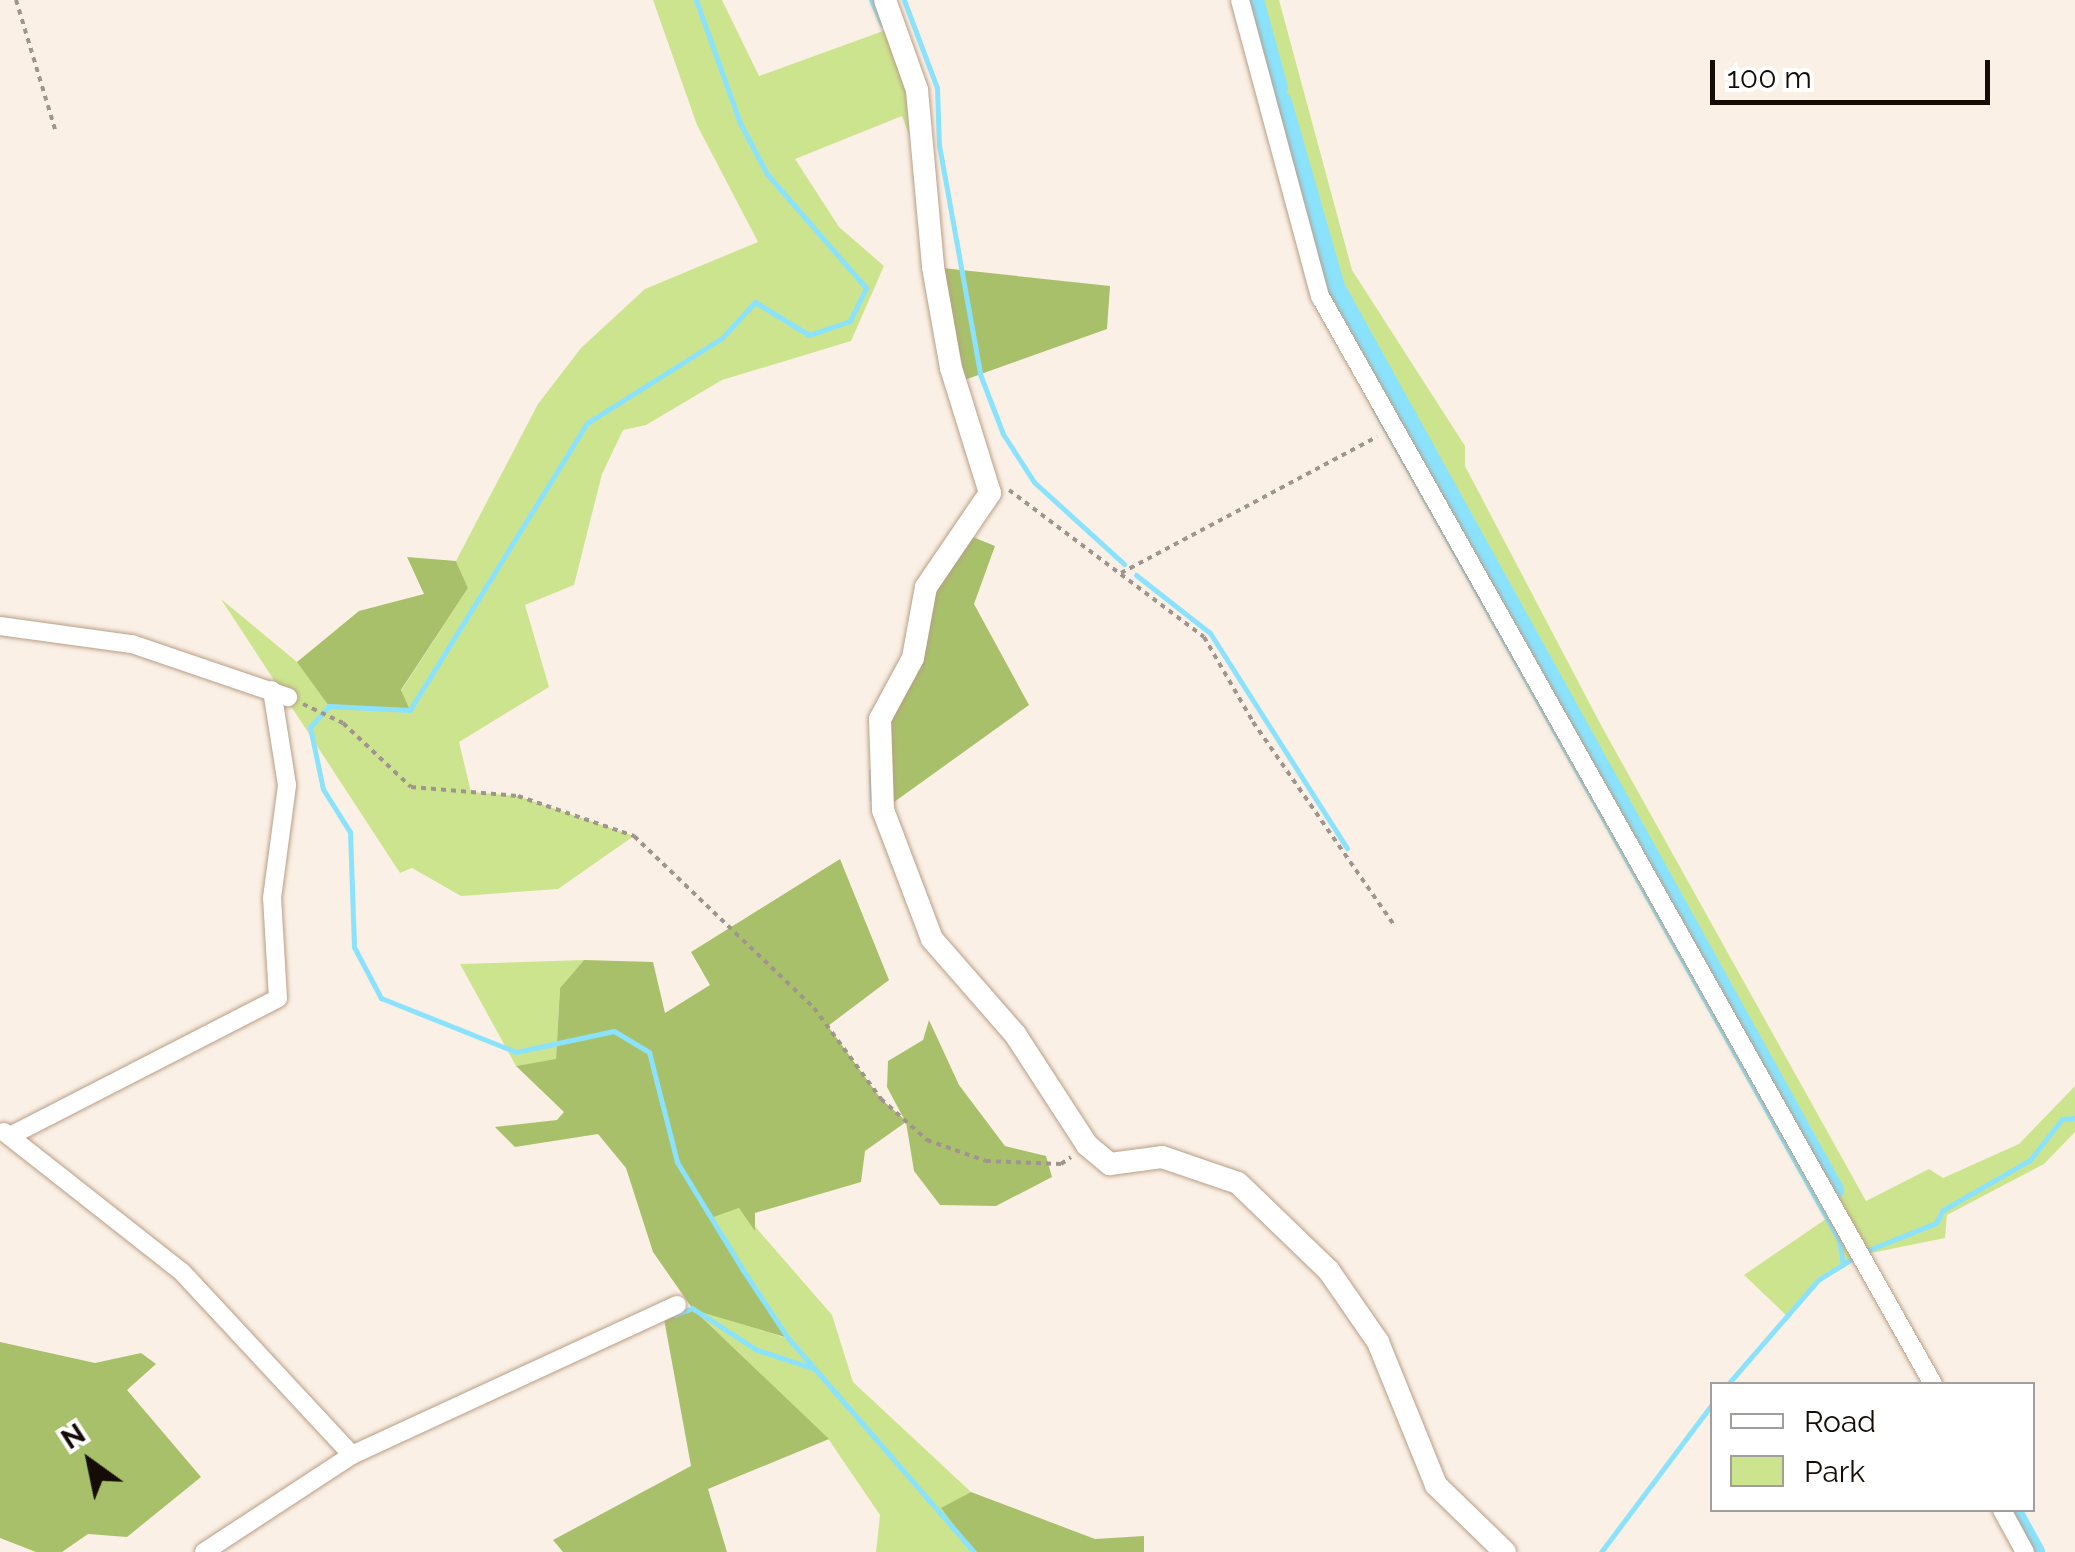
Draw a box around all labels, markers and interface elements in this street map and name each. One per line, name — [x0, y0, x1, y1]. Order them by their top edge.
scale bar — [1715, 40, 1995, 102]
text: 100 m — [1727, 60, 1812, 95]
legend — [1710, 1382, 2035, 1512]
text: Road — [1804, 1404, 1876, 1439]
north arrow — [40, 1412, 140, 1512]
text: N — [55, 1417, 91, 1456]
text: Park — [1804, 1454, 1865, 1489]

